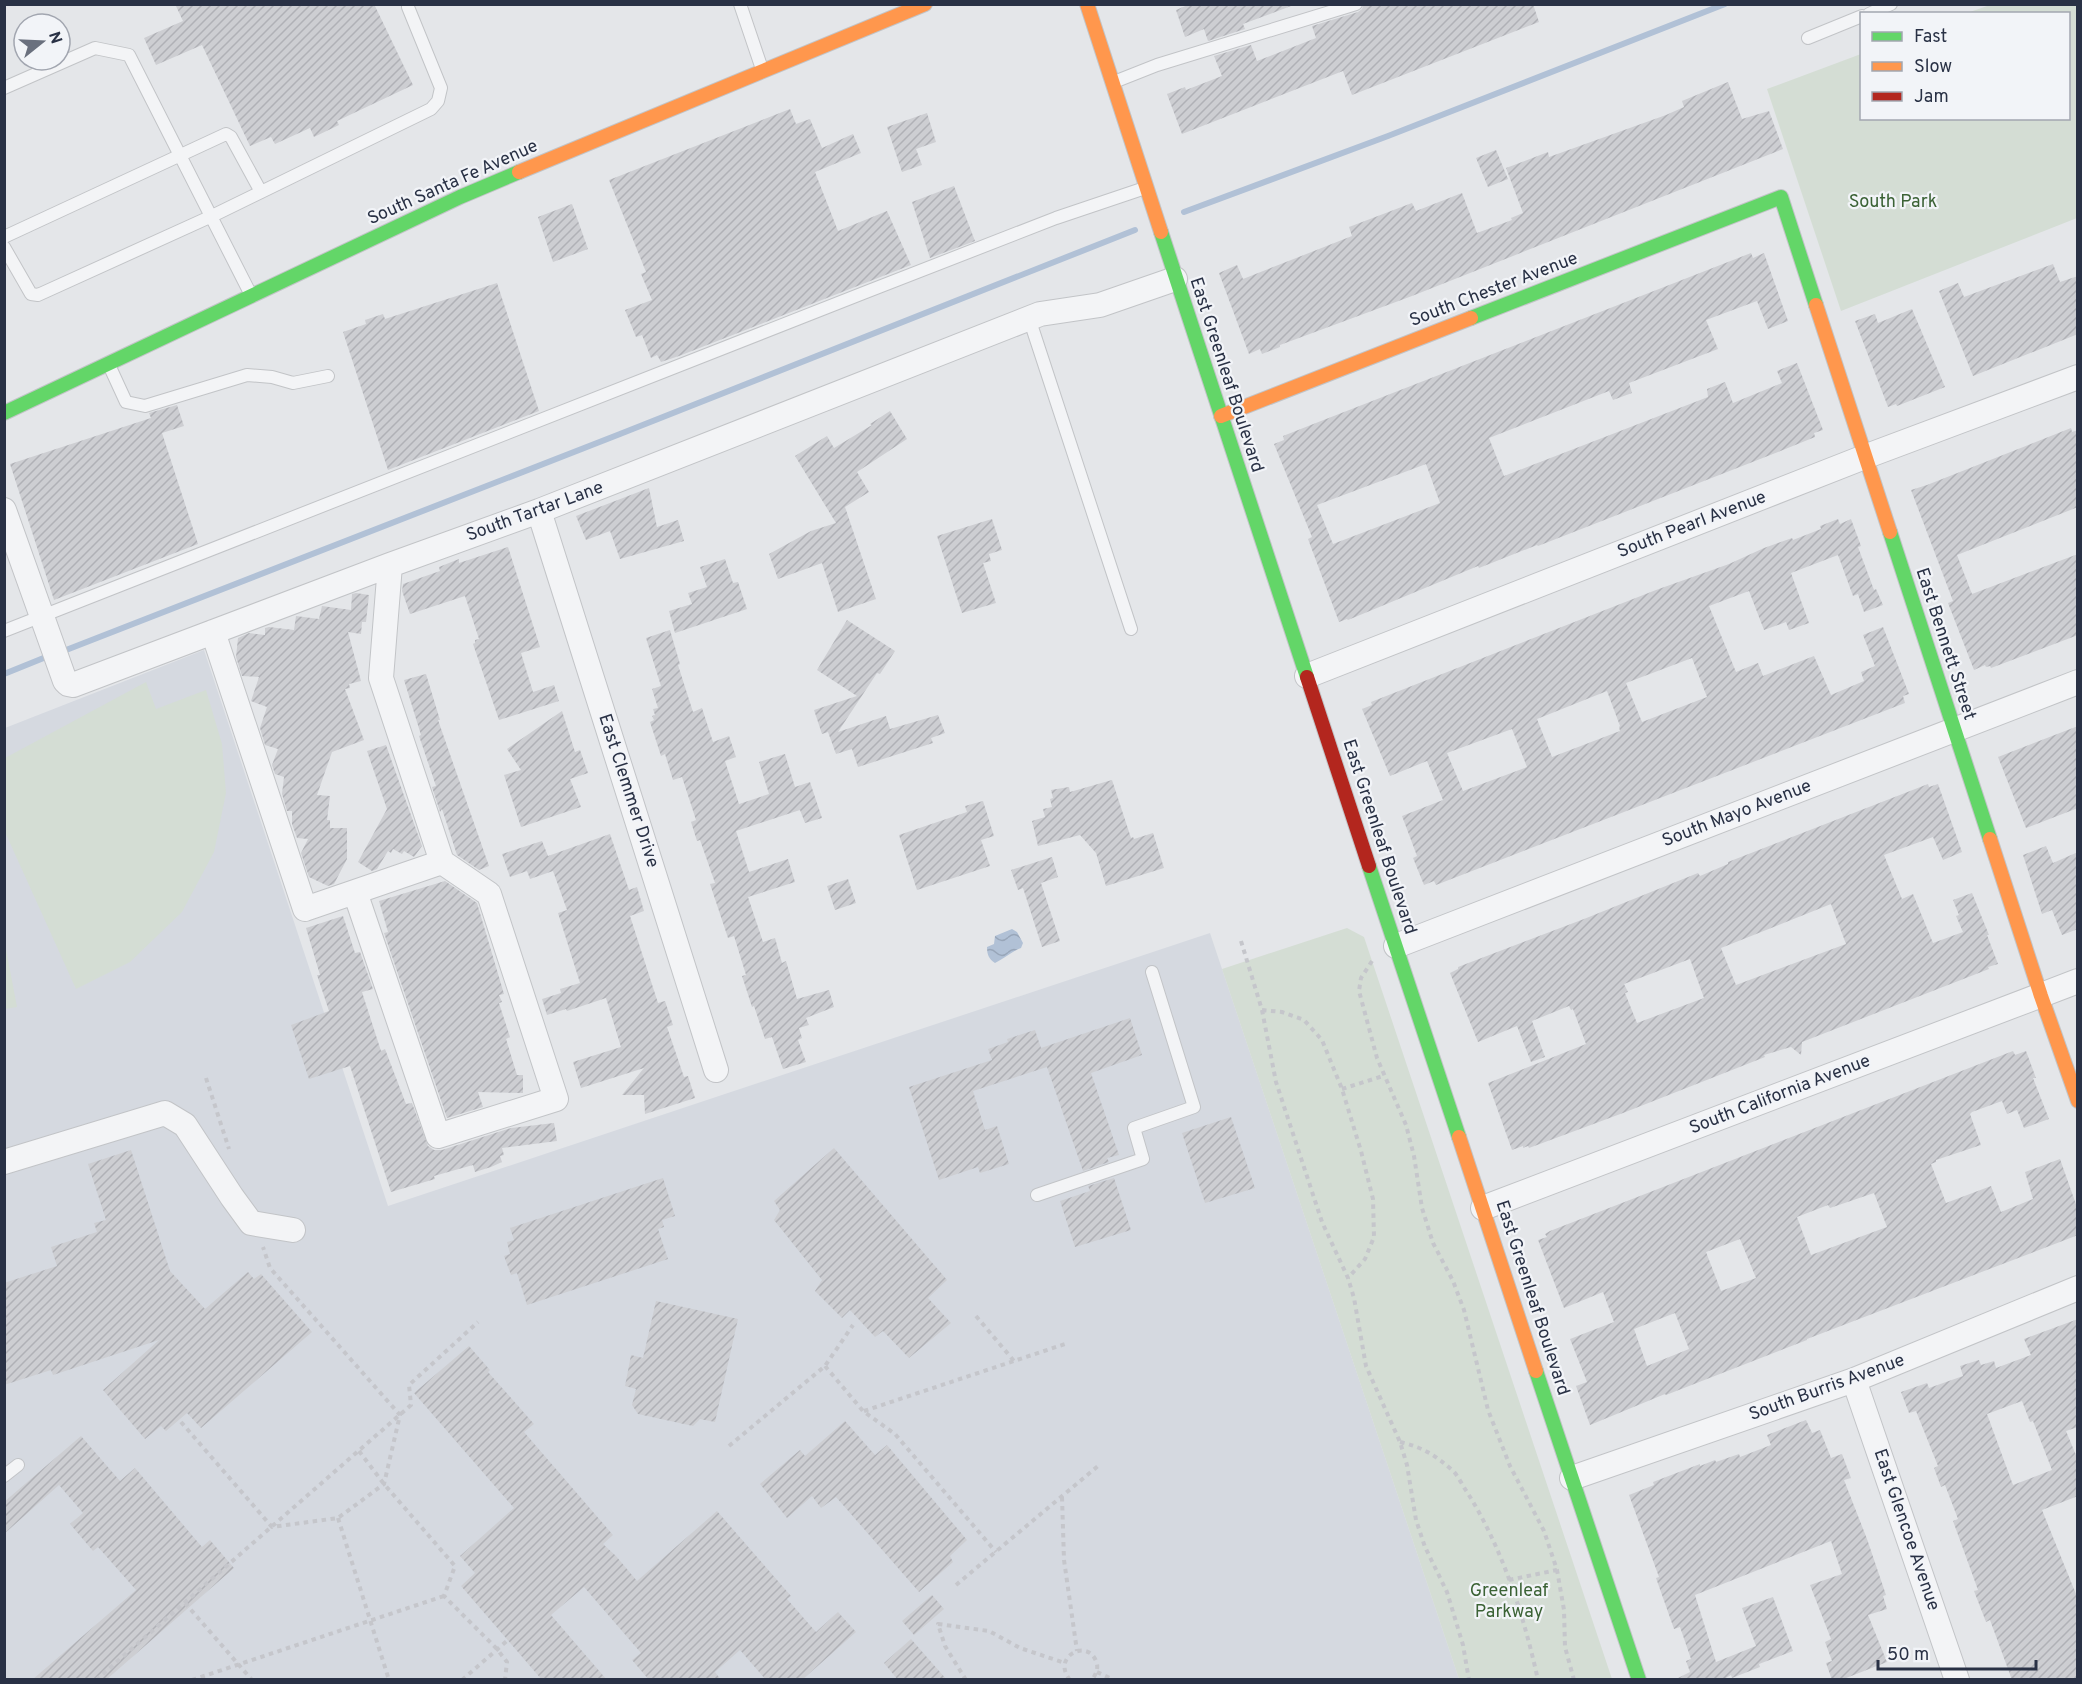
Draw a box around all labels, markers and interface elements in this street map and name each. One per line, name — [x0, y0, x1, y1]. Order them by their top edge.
north arrow — [12, 12, 72, 72]
legend — [1860, 12, 2070, 120]
text: Fast — [1914, 26, 1947, 49]
text: N — [43, 29, 66, 47]
text: Slow — [1914, 56, 1952, 79]
text: Jam — [1914, 86, 1949, 109]
street label: South Santa Fe Avenue — [364, 135, 542, 231]
park label: South Park — [1849, 191, 1937, 214]
street label: South Chester Avenue — [1407, 247, 1581, 333]
street label: East Greenleaf Boulevard — [1184, 275, 1268, 475]
street label: South Tartar Lane — [463, 476, 607, 548]
street label: South Pearl Avenue — [1614, 486, 1770, 564]
street label: East Bennett Street — [1910, 565, 1980, 723]
street label: East Clemmer Drive — [592, 711, 664, 871]
street label: East Greenleaf Boulevard — [1337, 737, 1421, 937]
street label: South Mayo Avenue — [1659, 775, 1815, 853]
street label: South California Avenue — [1686, 1050, 1874, 1140]
street label: East Greenleaf Boulevard — [1490, 1198, 1574, 1398]
street label: South Burris Avenue — [1746, 1349, 1908, 1427]
street label: East Glencoe Avenue — [1868, 1446, 1944, 1614]
park label: Greenleaf Parkway — [1470, 1580, 1548, 1624]
scale bar — [1878, 1633, 2036, 1671]
text: 50 m — [1887, 1644, 1929, 1667]

